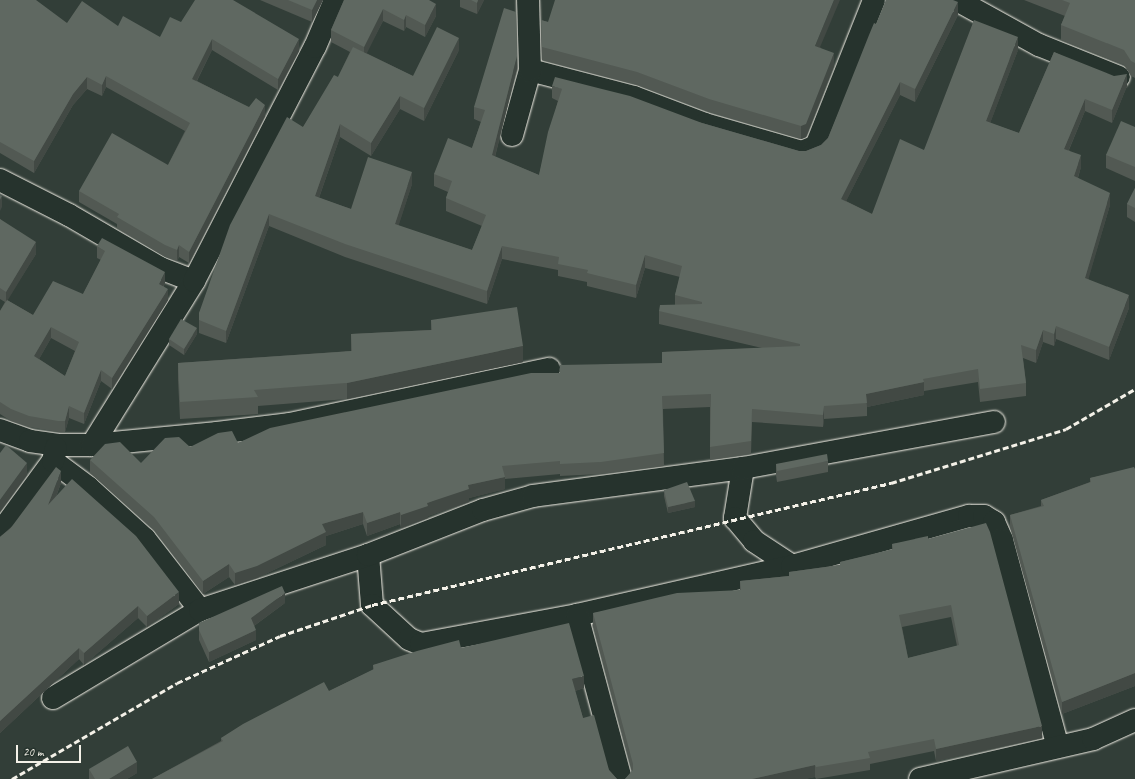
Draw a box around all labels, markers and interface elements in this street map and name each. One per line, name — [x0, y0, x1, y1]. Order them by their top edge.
scale bar — [18, 737, 83, 763]
text: 20 m — [23, 744, 43, 760]

